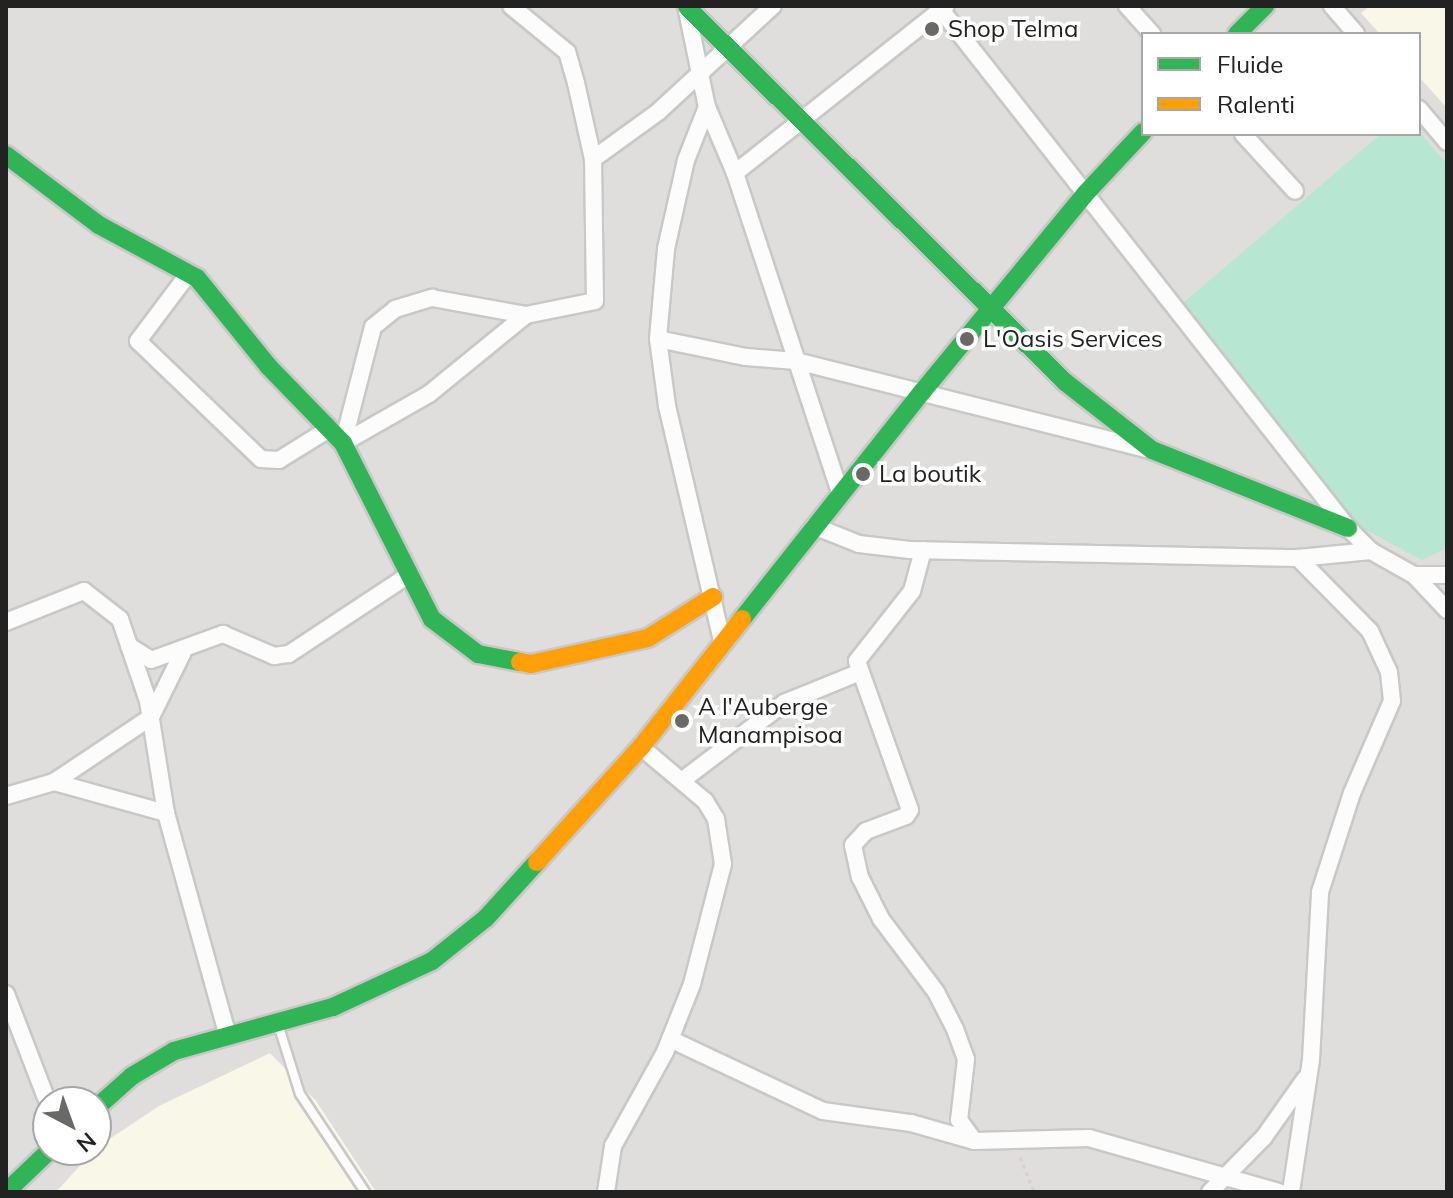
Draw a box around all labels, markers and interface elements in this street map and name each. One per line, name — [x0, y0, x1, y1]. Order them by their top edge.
place label: Shop Telma — [948, 15, 1078, 43]
marker: Shop Telma — [923, 20, 941, 38]
legend — [1141, 32, 1421, 136]
text: Fluide — [1217, 49, 1283, 79]
text: Ralenti — [1217, 89, 1295, 119]
place label: L'Oasis Services — [983, 325, 1163, 353]
marker: L'Oasis Services — [958, 330, 976, 348]
place label: La boutik — [879, 460, 981, 488]
marker: La boutik — [854, 465, 872, 483]
place label: A l'Auberge Manampisoa — [698, 693, 843, 749]
marker: A l'Auberge Manampisoa — [673, 712, 691, 730]
north arrow — [32, 1086, 112, 1166]
text: N — [71, 1127, 102, 1159]

